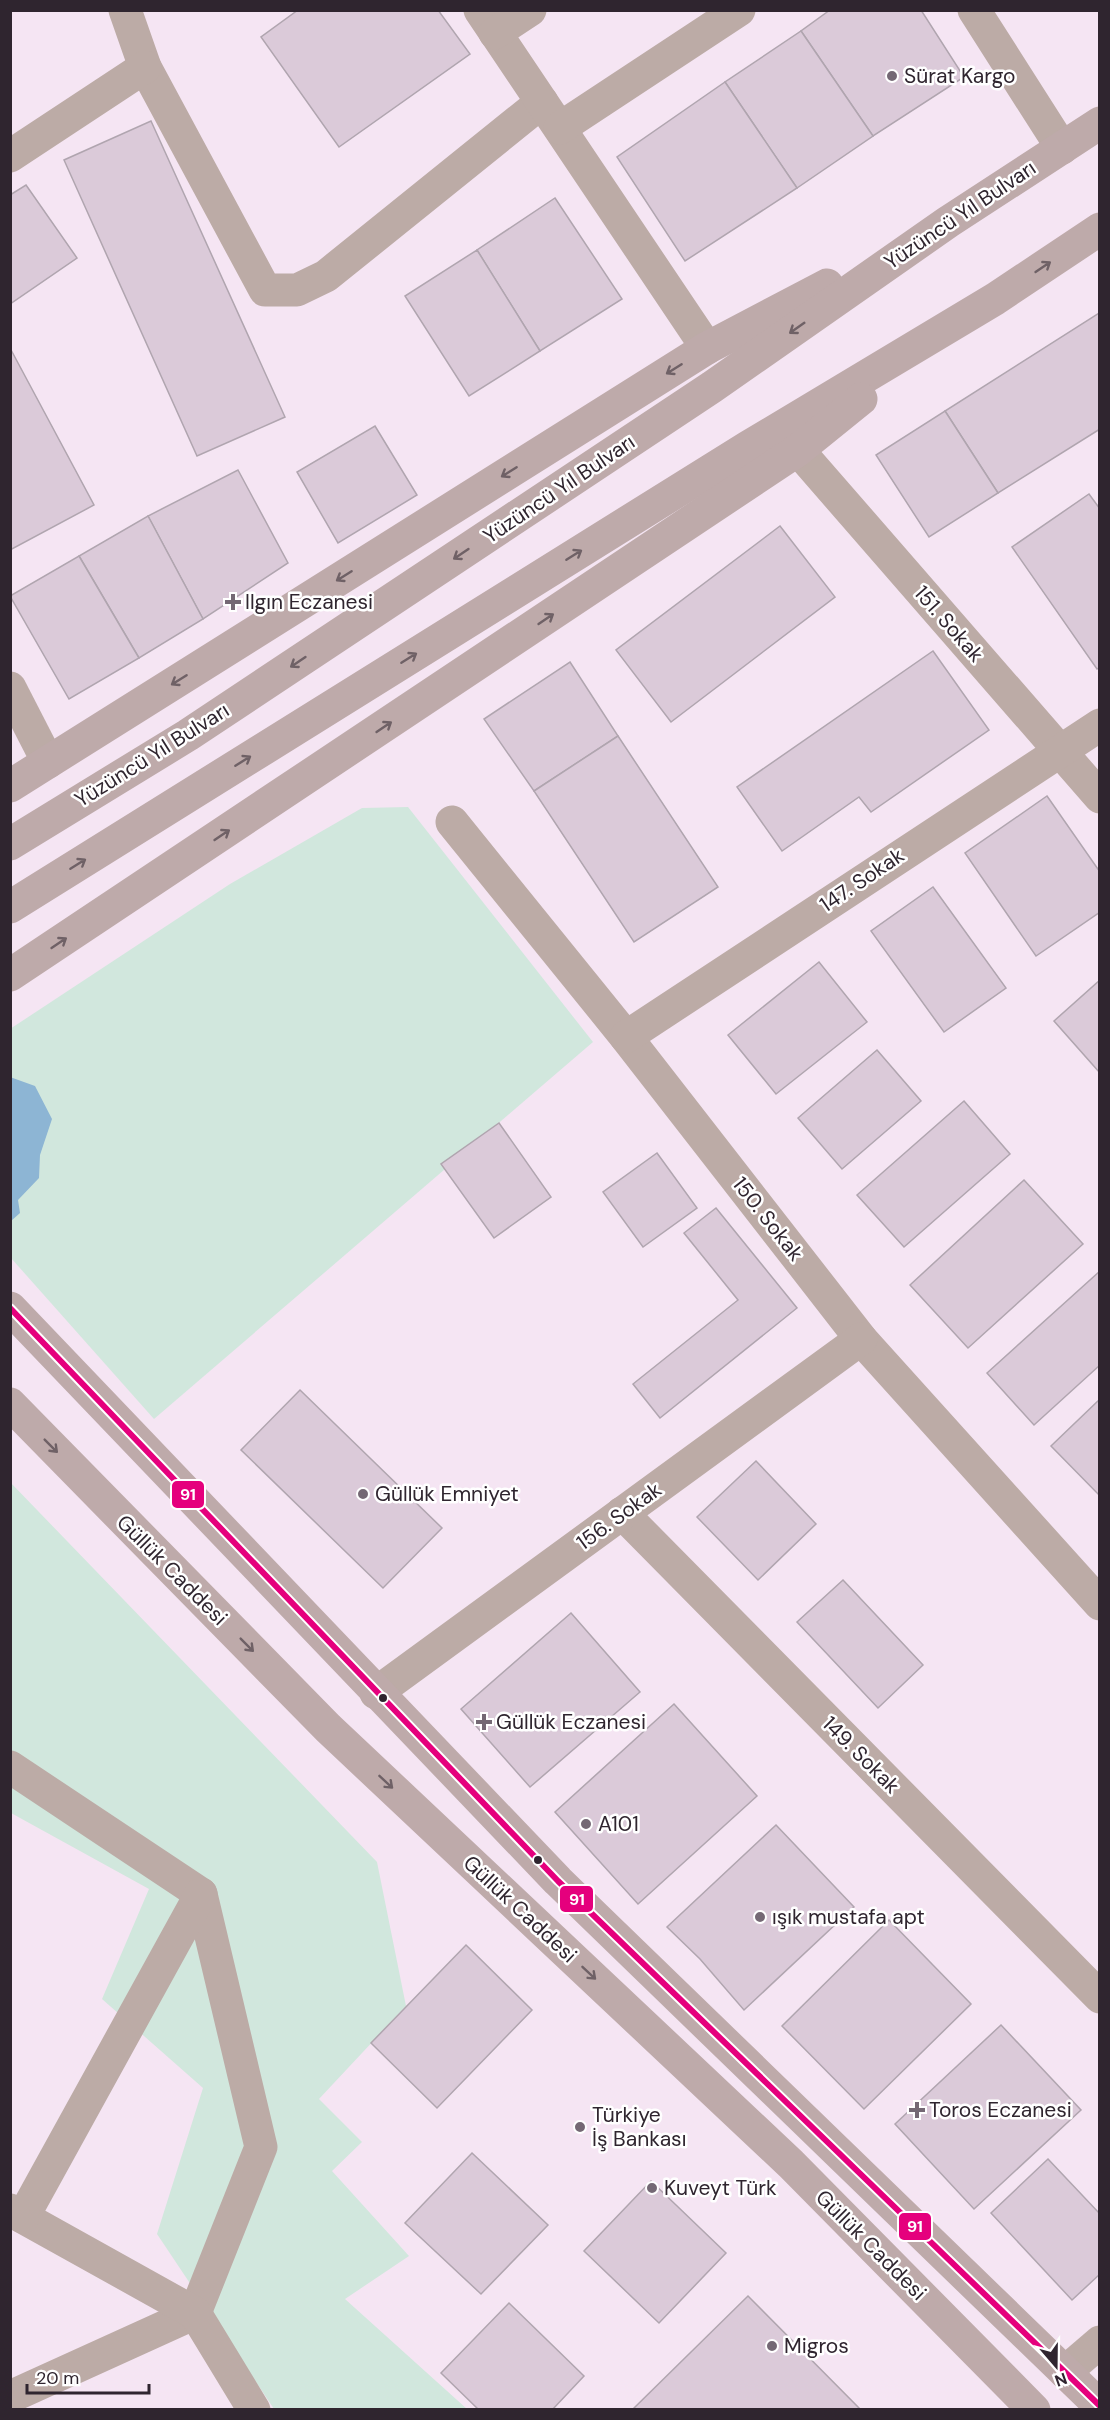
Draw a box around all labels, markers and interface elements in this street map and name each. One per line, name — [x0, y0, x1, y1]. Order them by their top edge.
place label: Sürat Kargo — [904, 62, 1015, 90]
marker: Sürat Kargo — [885, 69, 899, 83]
street label: Yüzüncü Yıl Bulvarı — [879, 154, 1041, 276]
one-way arrow — [1034, 261, 1051, 273]
one-way arrow — [789, 322, 805, 334]
one-way arrow — [666, 363, 683, 375]
street label: Yüzüncü Yıl Bulvarı — [478, 428, 640, 550]
one-way arrow — [501, 467, 518, 479]
one-way arrow — [453, 548, 470, 560]
one-way arrow — [566, 549, 583, 562]
one-way arrow — [336, 570, 353, 582]
street label: 151. Sokak — [908, 580, 990, 669]
place label: Ilgın Eczanesi — [245, 588, 373, 616]
marker: Ilgın Eczanesi — [226, 595, 240, 609]
one-way arrow — [537, 612, 554, 624]
one-way arrow — [400, 652, 417, 664]
one-way arrow — [291, 656, 307, 668]
one-way arrow — [171, 674, 188, 686]
street label: Yüzüncü Yıl Bulvarı — [69, 696, 235, 814]
one-way arrow — [375, 721, 392, 733]
one-way arrow — [234, 755, 251, 767]
one-way arrow — [213, 829, 229, 841]
street label: 147. Sokak — [814, 841, 910, 918]
one-way arrow — [69, 858, 86, 870]
one-way arrow — [50, 937, 67, 949]
street label: 150. Sokak — [726, 1171, 810, 1267]
one-way arrow — [44, 1439, 59, 1454]
street label: 156. Sokak — [571, 1475, 667, 1556]
line badge: 91 — [171, 1480, 205, 1509]
place label: Güllük Emniyet — [375, 1480, 519, 1508]
text: 91 — [180, 1484, 196, 1505]
marker: Güllük Emniyet — [356, 1487, 370, 1501]
street label: Güllük Caddesi — [111, 1509, 233, 1631]
one-way arrow — [239, 1638, 254, 1653]
unlabelled marker — [377, 1692, 389, 1704]
place label: Güllük Eczanesi — [496, 1708, 646, 1736]
street label: 149. Sokak — [816, 1710, 906, 1800]
marker: Güllük Eczanesi — [477, 1715, 491, 1729]
one-way arrow — [378, 1775, 393, 1789]
place label: A101 — [598, 1810, 639, 1838]
marker: A101 — [579, 1817, 593, 1831]
street label: Güllük Caddesi — [457, 1849, 583, 1969]
unlabelled marker — [532, 1854, 544, 1866]
line badge: 91 — [559, 1885, 594, 1913]
text: 91 — [569, 1889, 585, 1910]
place label: ışık mustafa apt — [772, 1903, 925, 1931]
marker: ışık mustafa apt — [753, 1910, 767, 1924]
one-way arrow — [581, 1966, 596, 1981]
place label: Toros Eczanesi — [929, 2096, 1072, 2124]
place label: Türkiye İş Bankası — [592, 2101, 686, 2153]
marker: Toros Eczanesi — [910, 2103, 924, 2117]
marker: Türkiye İş Bankası — [573, 2120, 587, 2134]
place label: Kuveyt Türk — [664, 2174, 777, 2202]
marker: Kuveyt Türk — [645, 2181, 659, 2195]
street label: Güllük Caddesi — [810, 2184, 932, 2306]
line badge: 91 — [898, 2212, 932, 2241]
text: 91 — [907, 2216, 923, 2237]
place label: Migros — [784, 2332, 849, 2360]
north arrow — [1026, 2336, 1086, 2396]
marker: Migros — [765, 2339, 779, 2353]
scale bar — [27, 2357, 148, 2395]
text: 20 m — [36, 2366, 79, 2390]
text: N — [1052, 2368, 1070, 2391]

